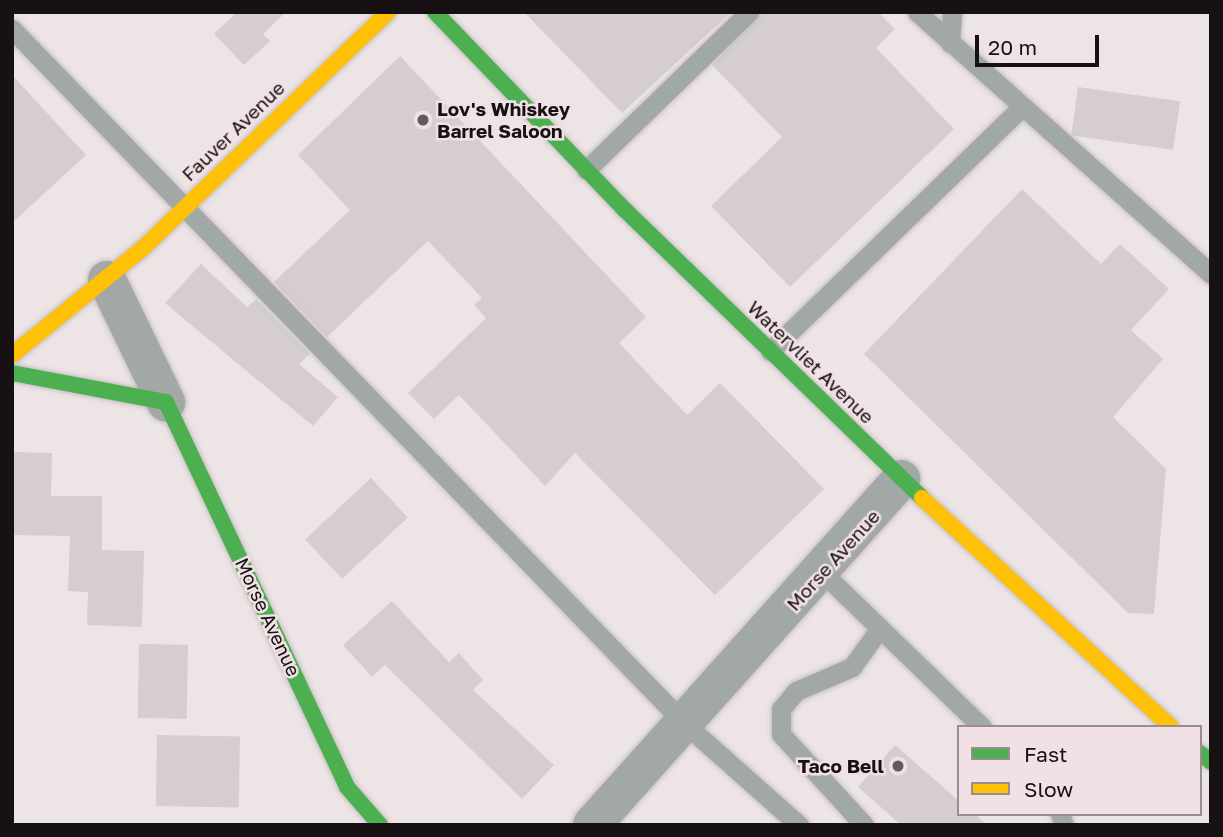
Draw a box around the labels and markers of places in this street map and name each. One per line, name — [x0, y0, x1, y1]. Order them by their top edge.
place label: Lov's Whiskey Barrel Saloon — [437, 98, 570, 142]
marker: Lov's Whiskey Barrel Saloon — [415, 112, 431, 128]
place label: Taco Bell — [798, 755, 884, 777]
marker: Taco Bell — [890, 758, 906, 774]

